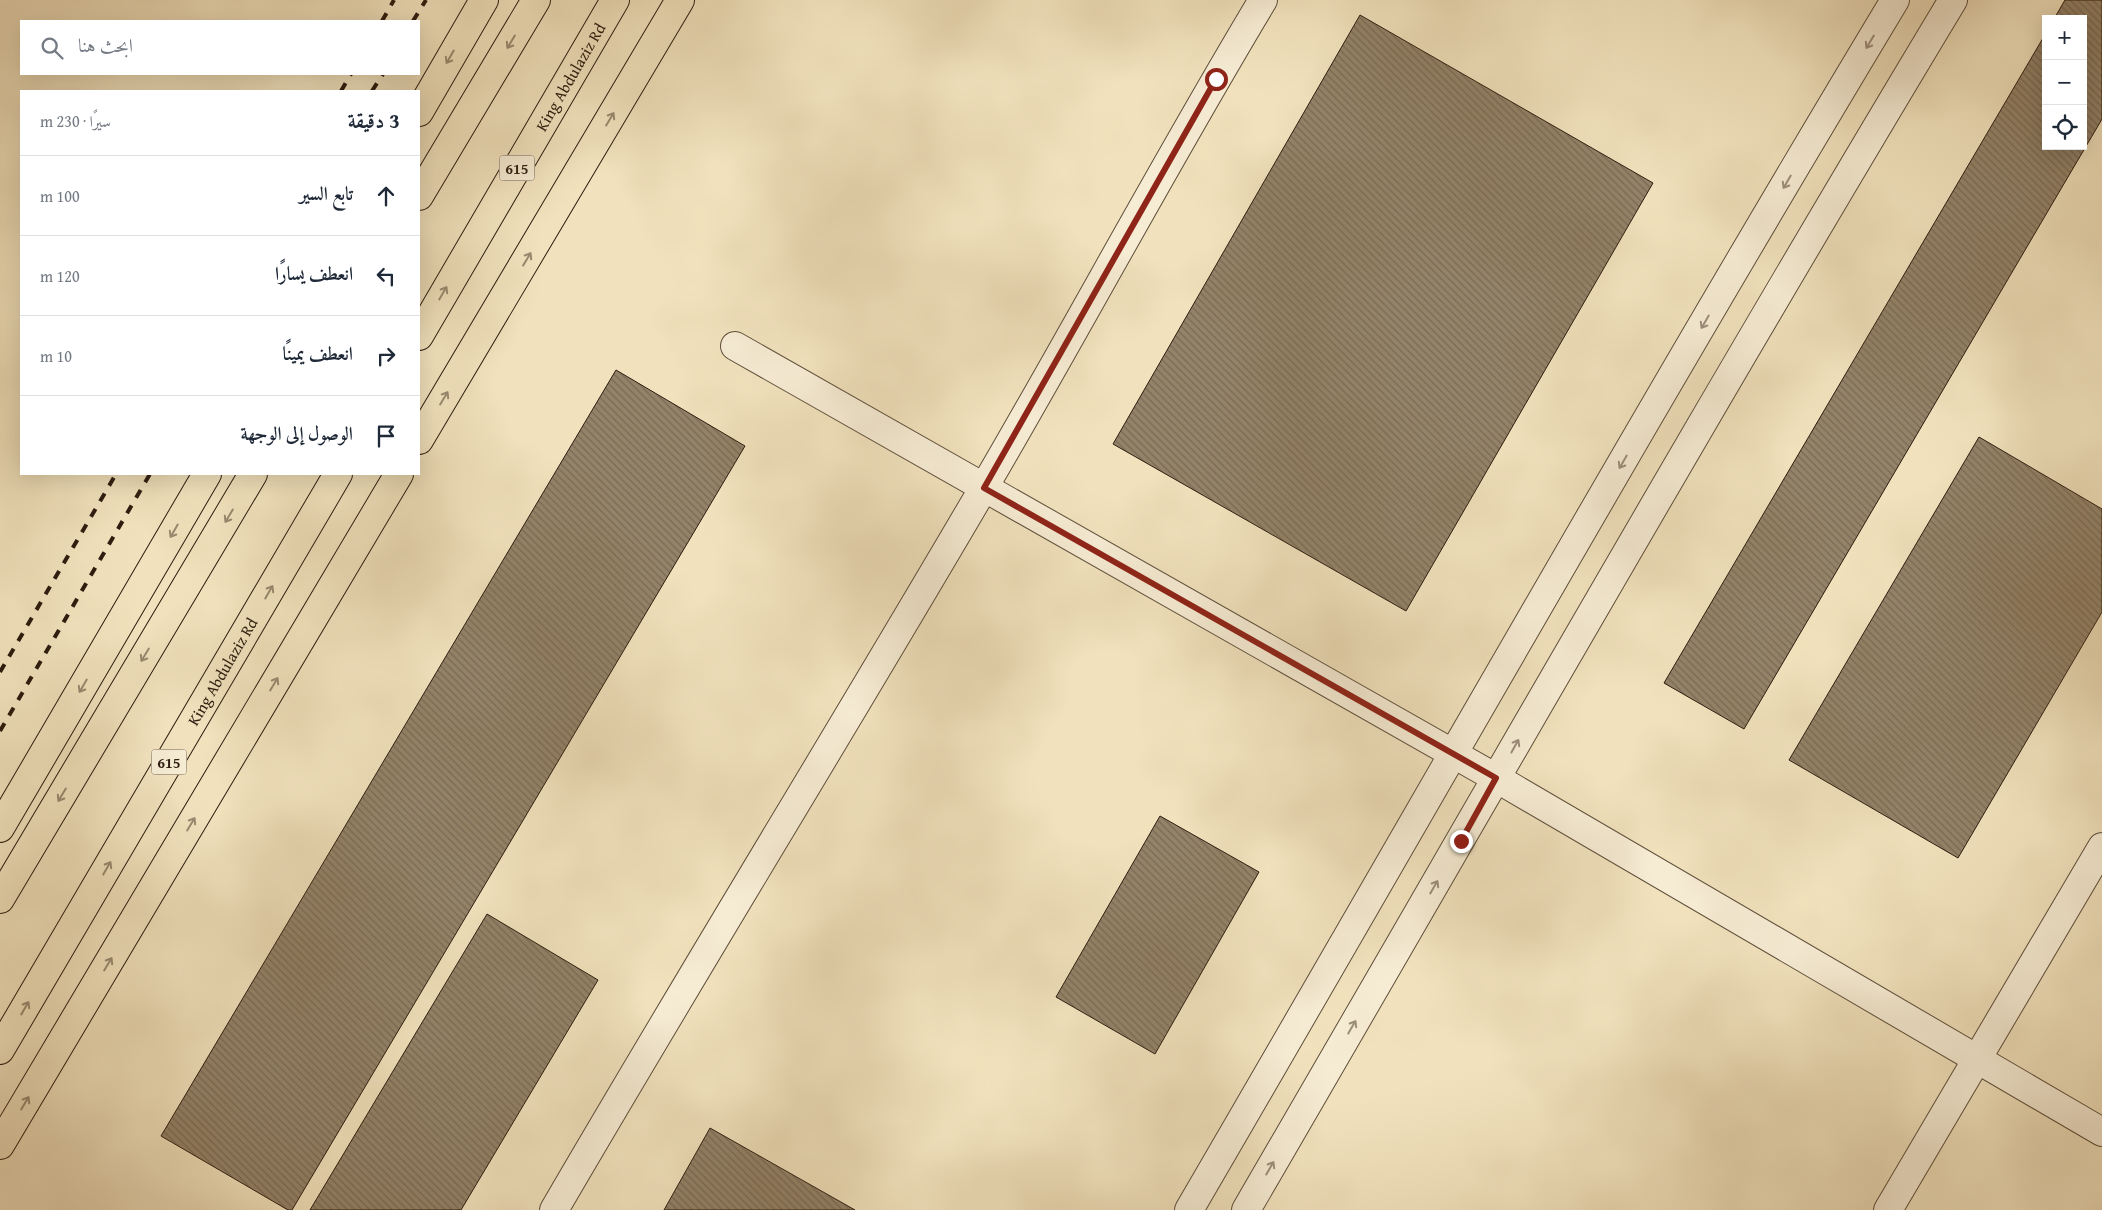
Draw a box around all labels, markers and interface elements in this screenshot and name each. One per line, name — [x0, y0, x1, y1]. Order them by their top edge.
map controls — [2042, 15, 2087, 150]
button: + — [2042, 15, 2087, 60]
street label: King Abdulaziz Rd — [529, 18, 611, 135]
search box — [20, 20, 420, 75]
text: ابحث هنا — [78, 31, 133, 59]
icon: search — [38, 34, 66, 62]
one-way arrow — [505, 34, 515, 48]
one-way arrow — [1865, 34, 1875, 48]
one-way arrow — [445, 50, 455, 64]
button: − — [2042, 60, 2087, 105]
route start — [1205, 68, 1228, 91]
text: 3 دقيقة — [348, 105, 400, 136]
button: locate — [2042, 105, 2087, 150]
text: سيرًا · 230 m — [40, 109, 111, 133]
one-way arrow — [605, 112, 615, 126]
road number: 615 — [500, 156, 534, 180]
one-way arrow — [1782, 174, 1792, 188]
text: تابع السير — [299, 179, 353, 207]
icon: ahead — [372, 182, 400, 210]
text: 100 m — [40, 184, 80, 208]
one-way arrow — [522, 252, 532, 266]
text: انعطف يسارًا — [275, 259, 353, 287]
icon: left — [372, 262, 400, 290]
text: 120 m — [40, 264, 80, 288]
one-way arrow — [439, 287, 449, 301]
one-way arrow — [1700, 314, 1710, 329]
text: انعطف يمينًا — [283, 339, 353, 367]
icon: right — [372, 342, 400, 370]
text: 10 m — [40, 344, 72, 368]
one-way arrow — [439, 392, 449, 406]
text: الوصول إلى الوجهة — [241, 419, 353, 447]
icon: arrive — [372, 422, 400, 450]
one-way arrow — [1617, 454, 1627, 468]
one-way arrow — [223, 508, 233, 522]
one-way arrow — [169, 523, 179, 538]
one-way arrow — [264, 585, 274, 599]
street label: King Abdulaziz Rd — [181, 613, 264, 730]
one-way arrow — [140, 648, 150, 662]
one-way arrow — [269, 678, 279, 692]
one-way arrow — [78, 679, 88, 693]
one-way arrow — [1510, 739, 1520, 754]
road number: 615 — [152, 750, 186, 774]
one-way arrow — [57, 787, 67, 801]
one-way arrow — [186, 817, 196, 831]
route end — [1450, 830, 1473, 853]
one-way arrow — [102, 861, 112, 875]
one-way arrow — [1429, 880, 1439, 895]
one-way arrow — [103, 957, 113, 971]
one-way arrow — [20, 1001, 30, 1015]
one-way arrow — [1348, 1021, 1358, 1035]
one-way arrow — [20, 1097, 30, 1111]
one-way arrow — [1266, 1161, 1276, 1175]

